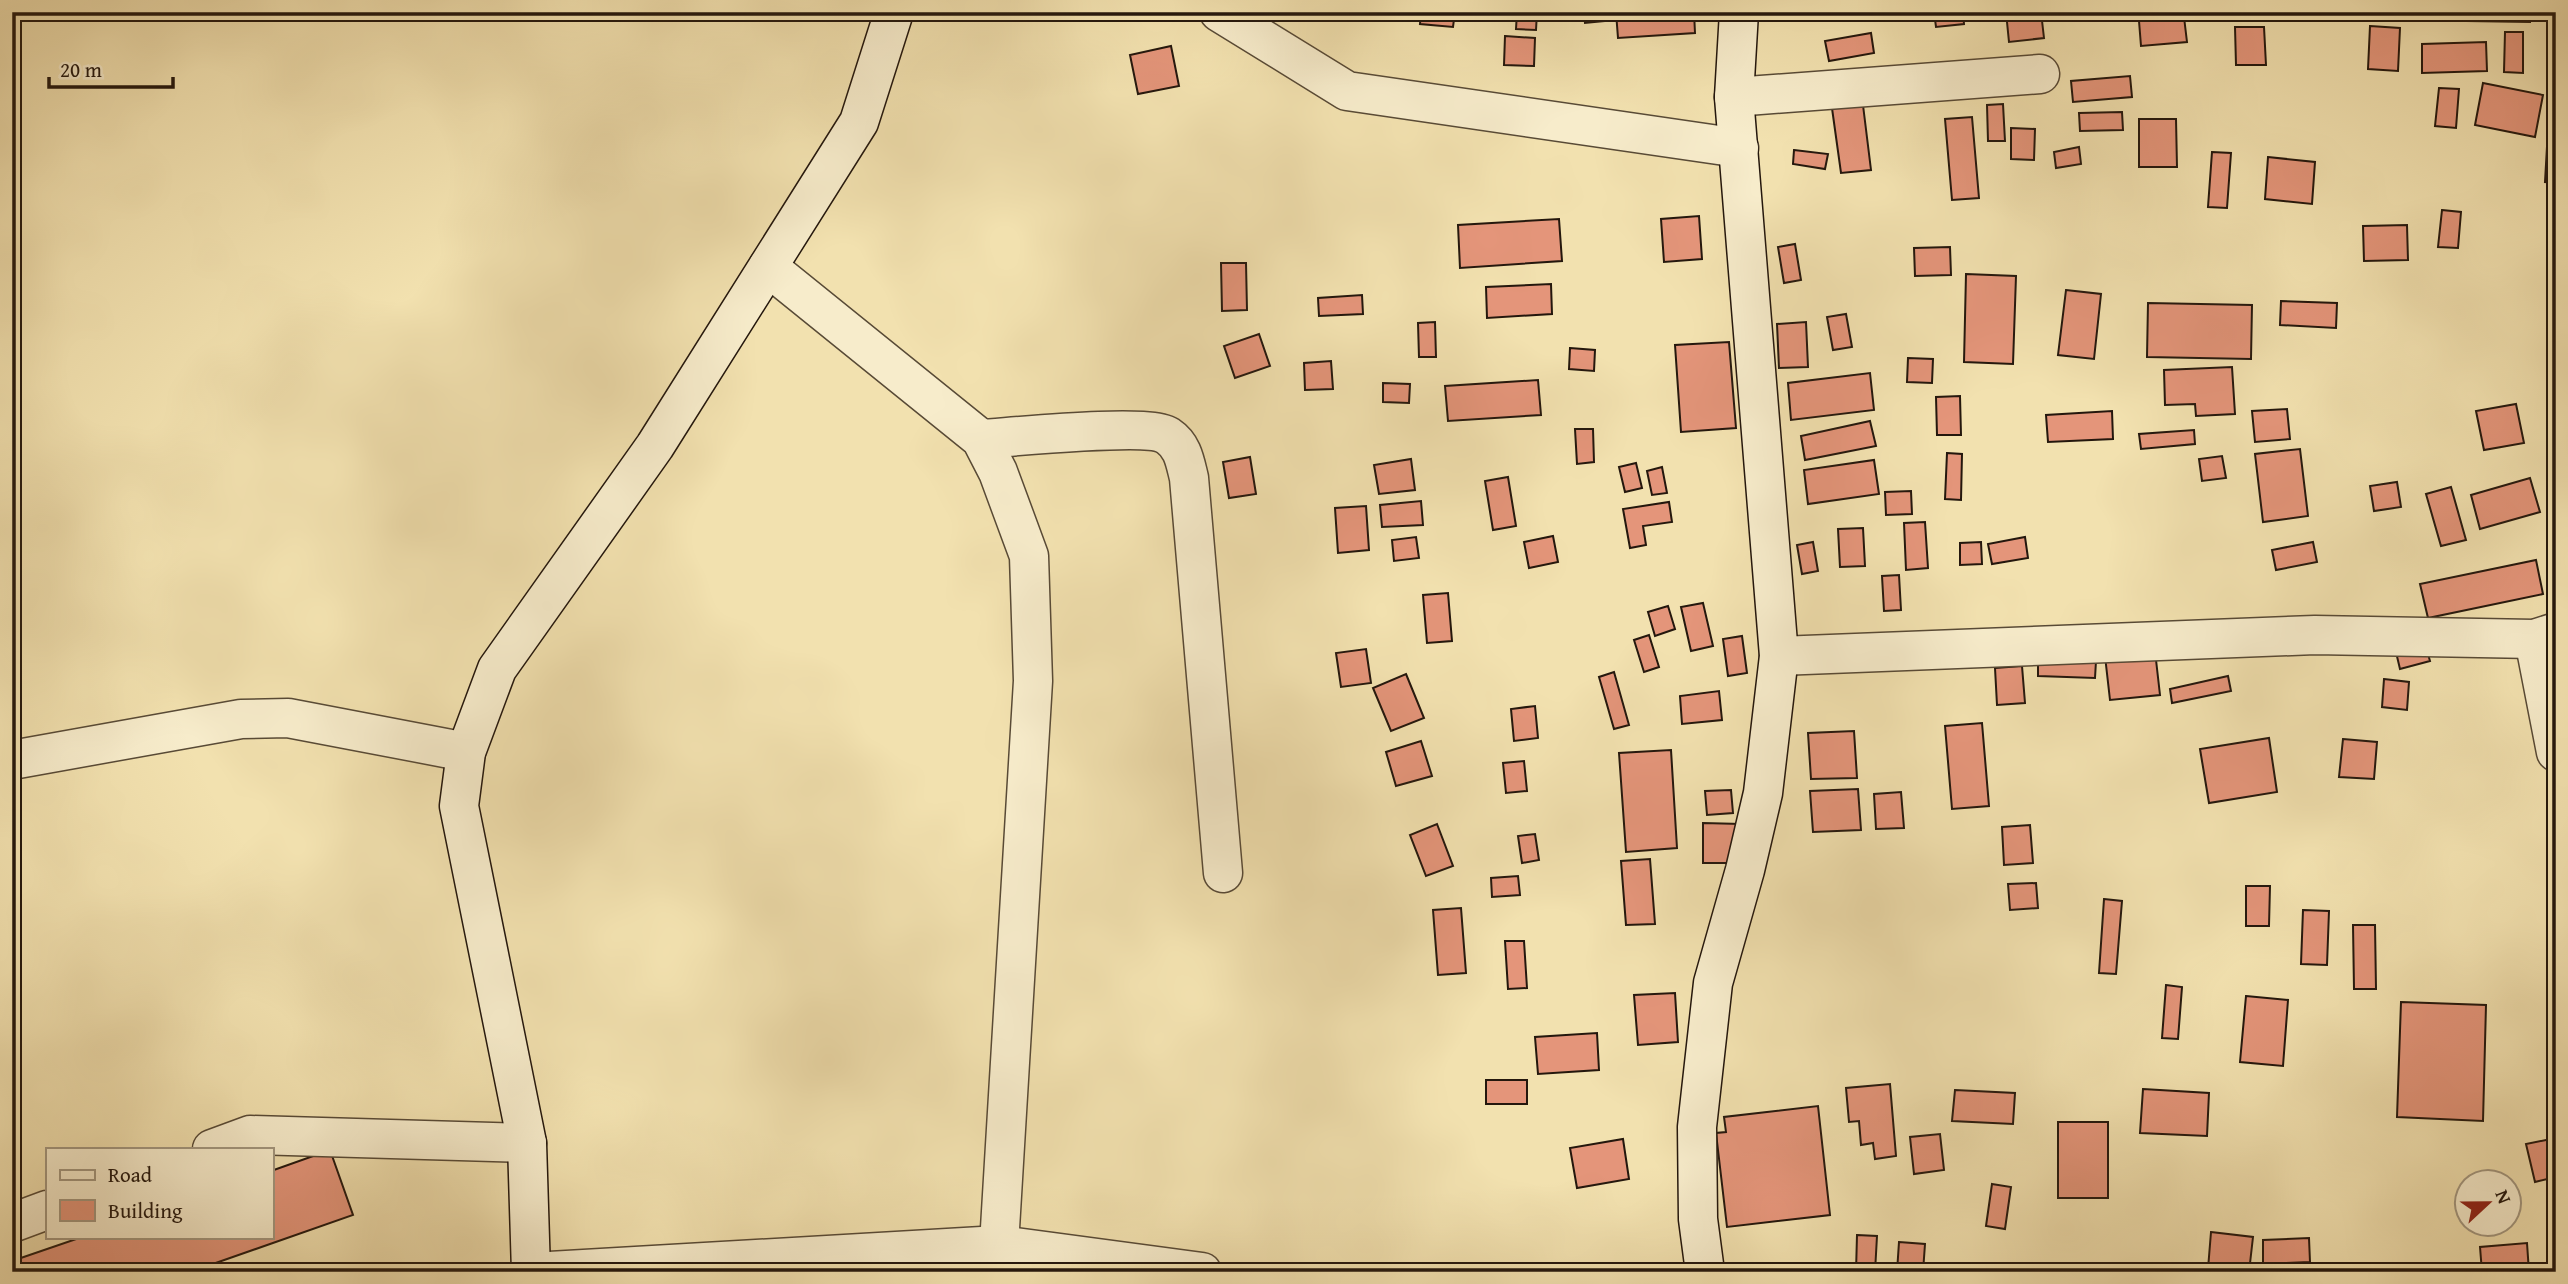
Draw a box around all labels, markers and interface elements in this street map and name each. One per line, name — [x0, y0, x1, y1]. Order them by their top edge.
scale bar — [49, 46, 173, 90]
text: 20 m — [60, 54, 102, 85]
legend — [46, 1148, 273, 1238]
text: Road — [108, 1159, 153, 1190]
north arrow — [2452, 1168, 2522, 1238]
text: N — [2488, 1185, 2519, 1208]
text: Building — [108, 1195, 183, 1226]

